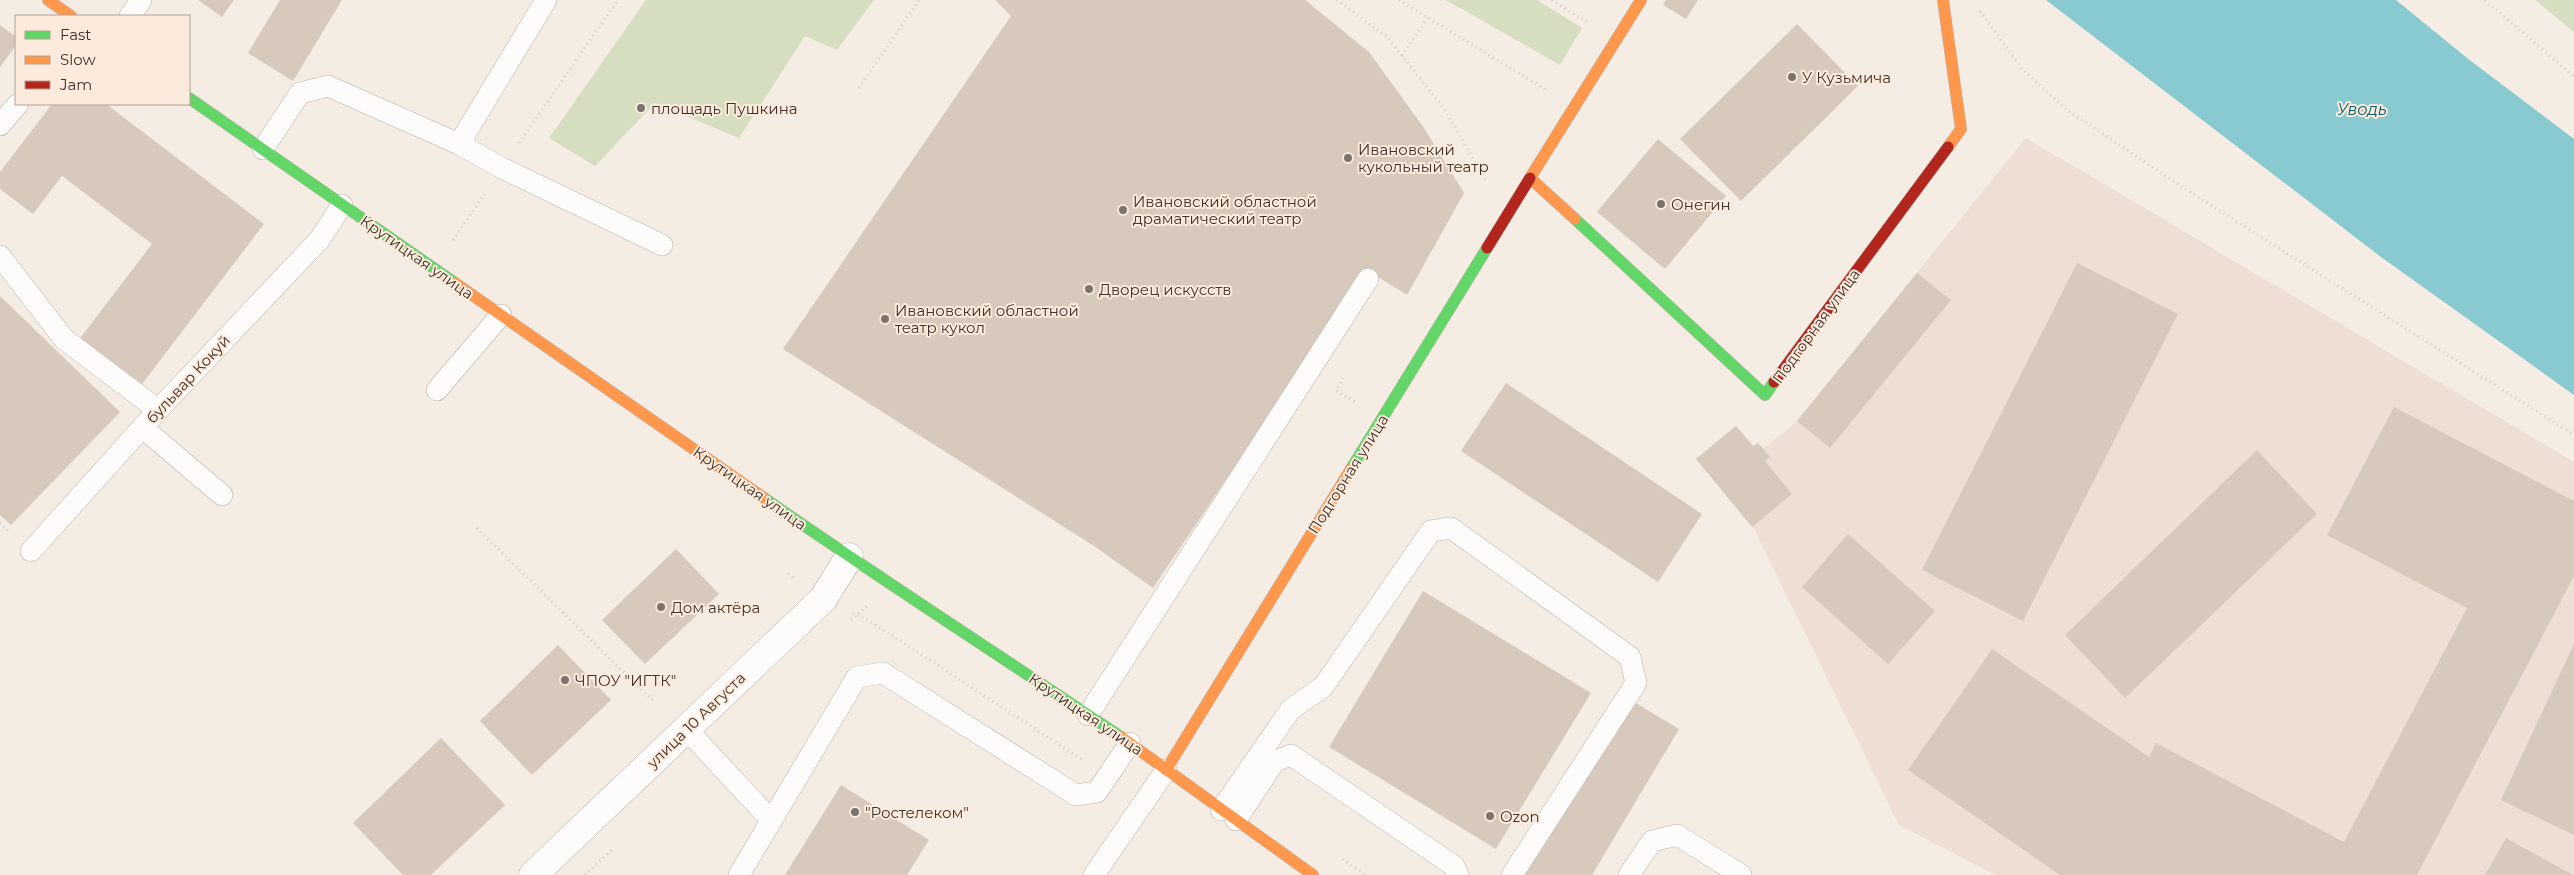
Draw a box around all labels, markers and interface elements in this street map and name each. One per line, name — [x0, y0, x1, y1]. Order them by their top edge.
legend — [15, 15, 190, 105]
text: Fast — [60, 25, 91, 44]
text: Slow — [60, 50, 96, 69]
place label: У Кузьмича — [1802, 68, 1891, 87]
marker: У Кузьмича — [1786, 71, 1798, 83]
text: Jam — [59, 75, 92, 94]
place label: площадь Пушкина — [651, 99, 798, 118]
water label: Уводь — [2337, 100, 2387, 119]
marker: площадь Пушкина — [635, 102, 647, 114]
place label: Ивановский кукольный театр — [1358, 140, 1489, 176]
marker: Ивановский кукольный театр — [1342, 152, 1354, 164]
place label: Ивановский областной драматический театр — [1133, 192, 1317, 228]
place label: Онегин — [1671, 195, 1731, 214]
marker: Онегин — [1655, 198, 1667, 210]
marker: Ивановский областной драматический театр — [1117, 204, 1129, 216]
street label: Крутицкая улица — [357, 211, 477, 303]
street label: Подгорная улица — [1768, 265, 1864, 387]
place label: Дворец искусств — [1099, 280, 1231, 299]
marker: Дворец искусств — [1083, 283, 1095, 295]
place label: Ивановский областной театр кукол — [895, 301, 1079, 337]
marker: Ивановский областной театр кукол — [879, 313, 891, 325]
street label: бульвар Кокуй — [142, 331, 234, 427]
street label: Подгорная улица — [1304, 411, 1392, 537]
street label: Крутицкая улица — [690, 442, 810, 534]
place label: Дом актёра — [671, 598, 760, 617]
marker: Дом актёра — [655, 601, 667, 613]
street label: улица 10 Августа — [642, 668, 749, 773]
street label: Крутицкая улица — [1025, 669, 1147, 759]
place label: ЧПОУ "ИГТК" — [575, 671, 676, 690]
marker: ЧПОУ "ИГТК" — [559, 674, 571, 686]
place label: "Ростелеком" — [865, 803, 969, 822]
marker: "Ростелеком" — [849, 806, 861, 818]
place label: Ozon — [1500, 807, 1540, 826]
marker: Ozon — [1484, 810, 1496, 822]

